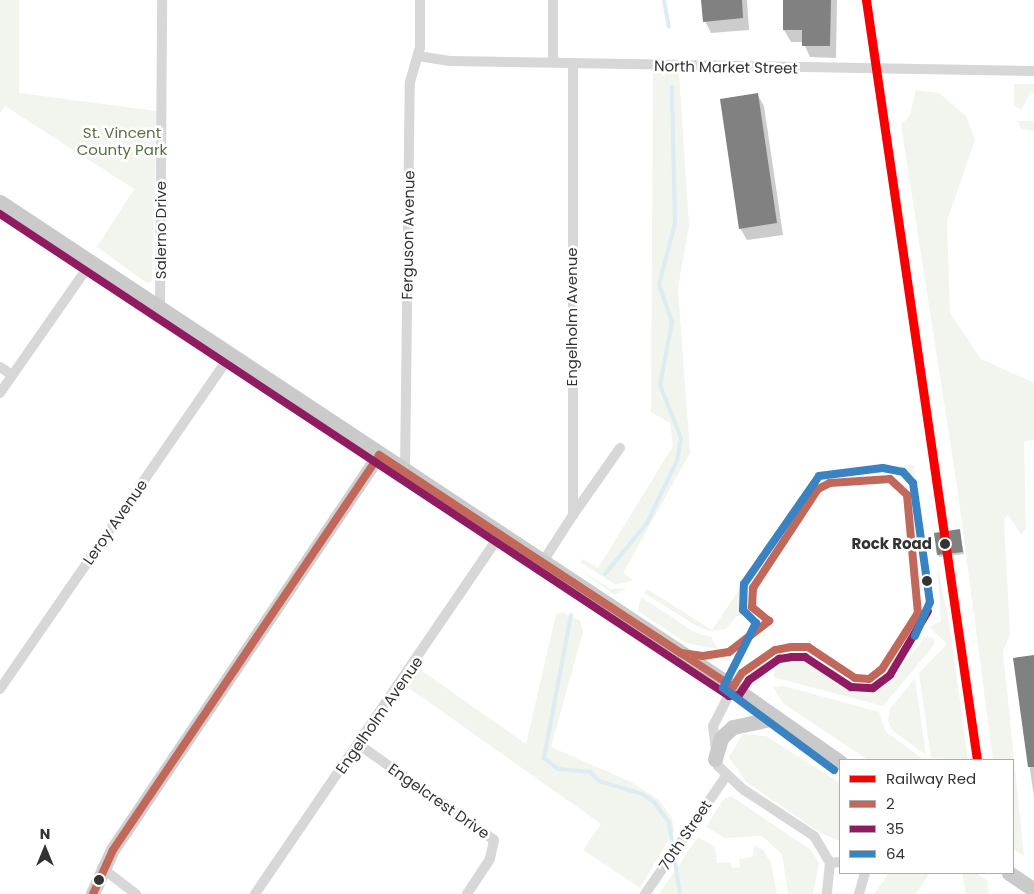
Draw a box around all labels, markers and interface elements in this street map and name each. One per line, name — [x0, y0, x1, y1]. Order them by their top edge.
street label: North Market Street — [654, 57, 798, 77]
park label: St. Vincent County Park — [77, 123, 167, 158]
street label: Ferguson Avenue — [398, 170, 418, 300]
street label: Salerno Drive — [152, 181, 170, 279]
street label: Engelholm Avenue — [563, 247, 581, 387]
street label: Leroy Avenue — [79, 476, 151, 568]
place label: Rock Road — [851, 535, 932, 553]
marker: Rock Road — [936, 535, 954, 553]
unlabelled marker — [922, 576, 932, 586]
street label: Engelholm Avenue — [332, 653, 426, 777]
street label: Engelcrest Drive — [385, 759, 493, 843]
legend — [839, 759, 1014, 874]
text: Railway Red — [886, 768, 976, 789]
text: 2 — [886, 793, 895, 814]
street label: 70th Street — [655, 797, 715, 873]
text: 35 — [886, 818, 904, 839]
north arrow — [20, 824, 70, 874]
text: N — [40, 824, 50, 844]
text: 64 — [886, 843, 905, 864]
unlabelled marker — [94, 875, 104, 885]

